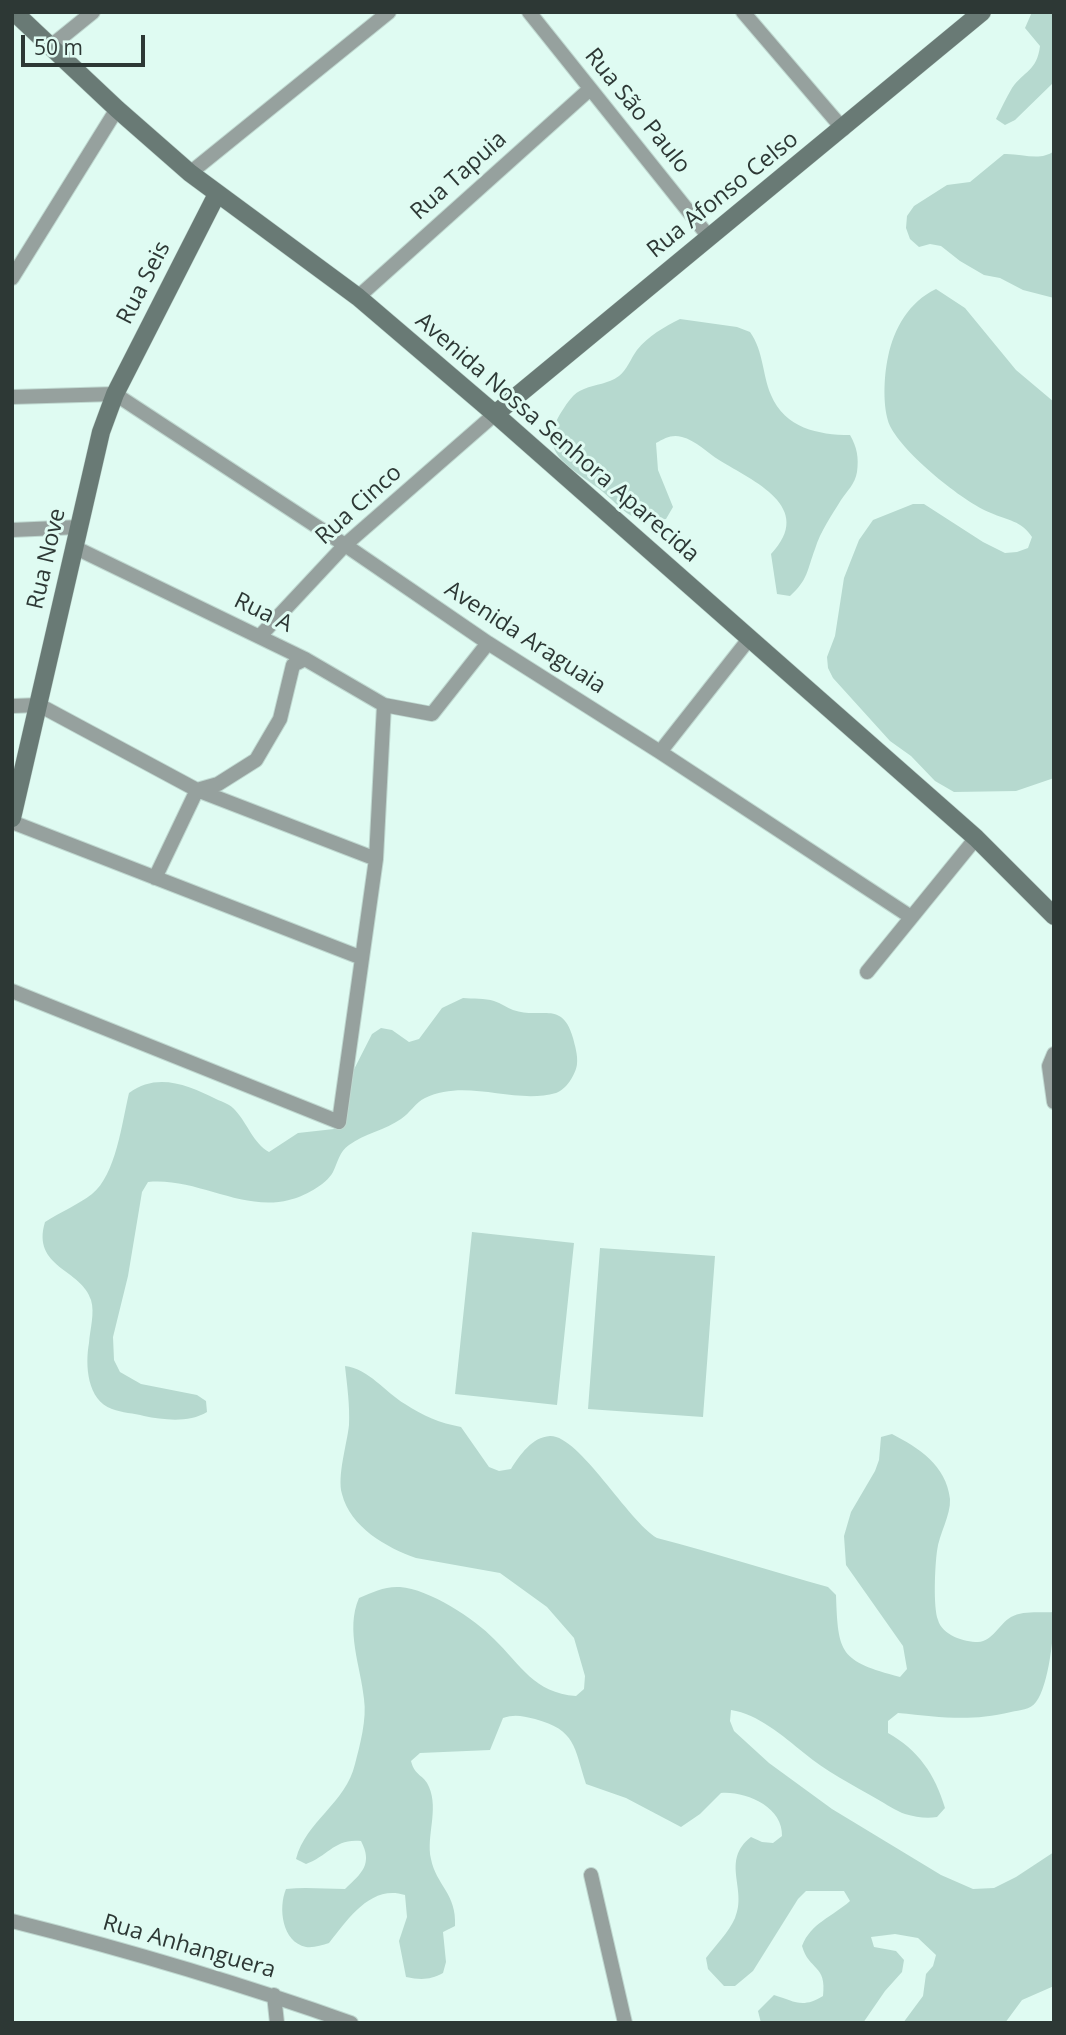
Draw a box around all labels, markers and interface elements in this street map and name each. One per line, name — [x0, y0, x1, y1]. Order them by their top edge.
scale bar — [24, 21, 149, 65]
text: 50 m — [34, 33, 83, 61]
street label: Rua São Paulo — [578, 43, 696, 179]
street label: Rua Tapuia — [405, 126, 513, 226]
street label: Rua Afonso Celso — [642, 126, 804, 264]
street label: Rua Seis — [111, 237, 177, 329]
street label: Avenida Nossa Senhora Aparecida — [410, 307, 704, 569]
street label: Rua Cinco — [310, 459, 408, 551]
street label: Rua Nove — [22, 506, 72, 612]
street label: Avenida Araguaia — [439, 576, 611, 700]
street label: Rua A — [229, 587, 297, 639]
street label: Rua Anhanguera — [99, 1909, 279, 1985]

